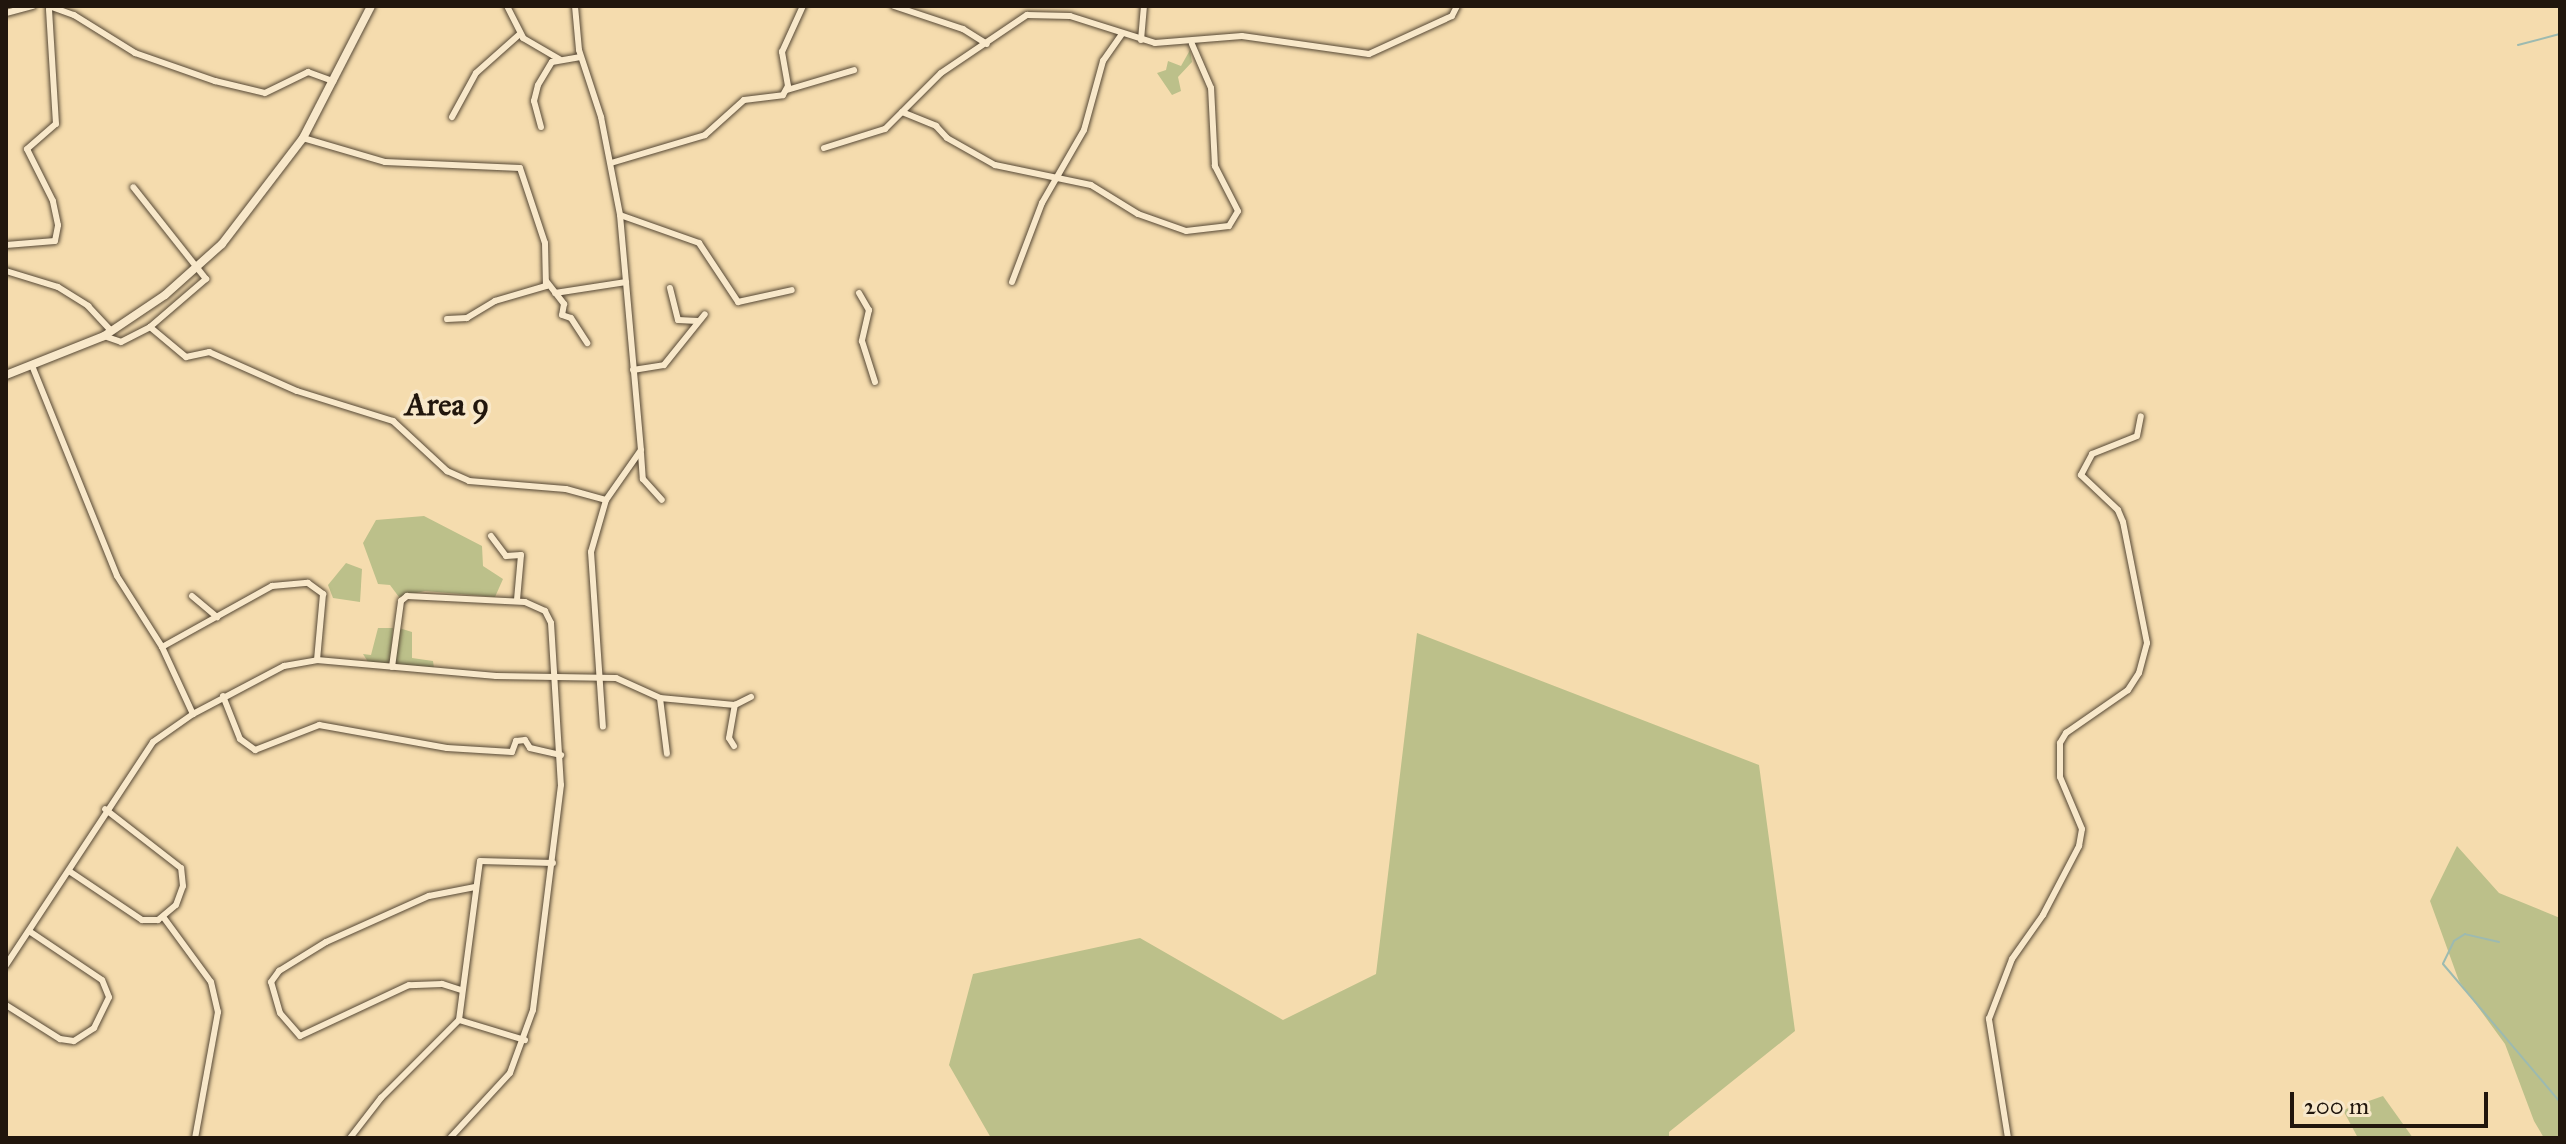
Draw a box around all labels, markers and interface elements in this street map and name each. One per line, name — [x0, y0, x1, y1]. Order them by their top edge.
district label: Area 9 — [405, 386, 489, 424]
scale bar — [2294, 1076, 2492, 1126]
text: 200 m — [2304, 1091, 2369, 1121]

